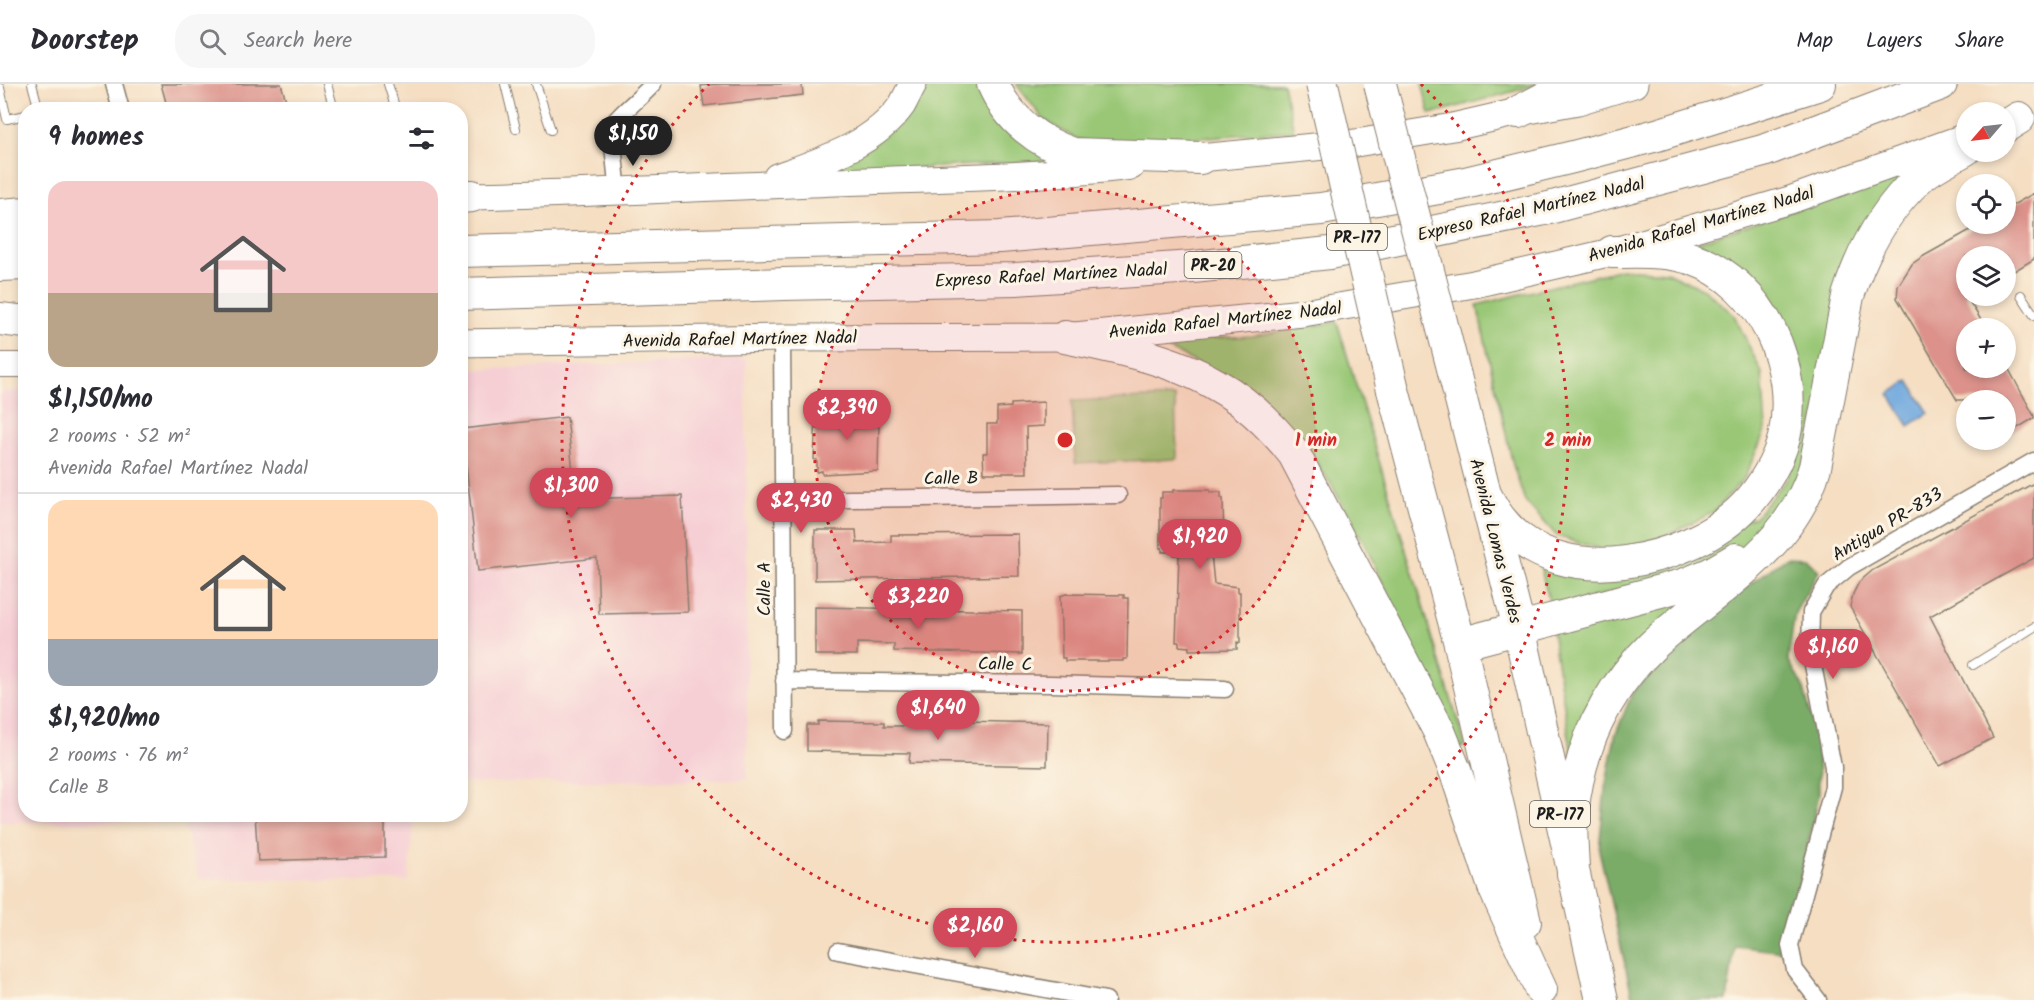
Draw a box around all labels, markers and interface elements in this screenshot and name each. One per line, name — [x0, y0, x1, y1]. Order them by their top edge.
search box — [175, 14, 595, 68]
text: Doorstep — [30, 19, 139, 64]
text: Search here — [244, 24, 352, 59]
icon: search — [196, 25, 229, 58]
text: Map — [1796, 25, 1833, 58]
text: Layers — [1866, 25, 1922, 58]
text: Share — [1955, 25, 2004, 58]
north arrow — [1956, 102, 2016, 162]
map controls — [1956, 102, 2016, 450]
pin: $1,150 — [584, 116, 682, 167]
text: 9 homes — [48, 117, 144, 159]
text: $1,150 — [608, 119, 658, 151]
icon: filters — [405, 122, 438, 155]
street label: Expreso Rafael Martínez Nadal — [1415, 170, 1649, 251]
button: locate — [1956, 174, 2016, 234]
street label: Avenida Rafael Martínez Nadal — [1585, 179, 1819, 272]
icon: home — [189, 220, 297, 328]
road number: PR-177 — [1327, 224, 1387, 250]
button: layers — [1956, 246, 2016, 306]
road number: PR-20 — [1184, 252, 1242, 278]
street label: Expreso Rafael Martínez Nadal — [934, 256, 1169, 297]
street label: Avenida Rafael Martínez Nadal — [1107, 295, 1344, 348]
button: + — [1956, 318, 2016, 378]
street label: Avenida Rafael Martínez Nadal — [623, 324, 858, 357]
text: $1,150/mo — [48, 379, 153, 421]
pin: $2,390 — [798, 390, 896, 441]
button: − — [1956, 390, 2016, 450]
text: $2,390 — [817, 393, 877, 425]
text: 2 rooms · 52 m² — [48, 421, 190, 453]
text: 1 min — [1295, 427, 1337, 456]
text: 2 min — [1545, 427, 1591, 456]
centre of rings — [1055, 430, 1075, 450]
text: Avenida Rafael Martínez Nadal — [48, 453, 308, 485]
street label: Avenida Lomas Verdes — [1460, 456, 1529, 627]
street label: Calle B — [923, 465, 979, 494]
pin: $1,300 — [522, 468, 620, 519]
text: $1,300 — [544, 471, 598, 503]
street label: Antigua PR-833 — [1827, 481, 1949, 570]
pin: $2,430 — [752, 483, 850, 534]
text: $2,430 — [771, 486, 831, 518]
pin: $1,920 — [1151, 519, 1249, 570]
text: $1,920 — [1172, 522, 1228, 554]
icon: home — [189, 539, 297, 647]
street label: Calle A — [751, 562, 780, 616]
pin: $3,220 — [869, 579, 967, 630]
text: $3,220 — [887, 582, 949, 614]
pin: $1,160 — [1784, 629, 1882, 680]
text: $1,160 — [1808, 632, 1858, 664]
street label: Calle C — [978, 651, 1032, 680]
pin: $1,640 — [889, 690, 987, 741]
text: $1,640 — [910, 693, 966, 725]
text: $1,920/mo — [48, 698, 160, 740]
text: 2 rooms · 76 m² — [48, 740, 188, 772]
text: Calle B — [48, 772, 109, 804]
road number: PR-177 — [1530, 801, 1590, 827]
pin: $2,160 — [926, 908, 1024, 959]
text: $2,160 — [947, 911, 1003, 943]

